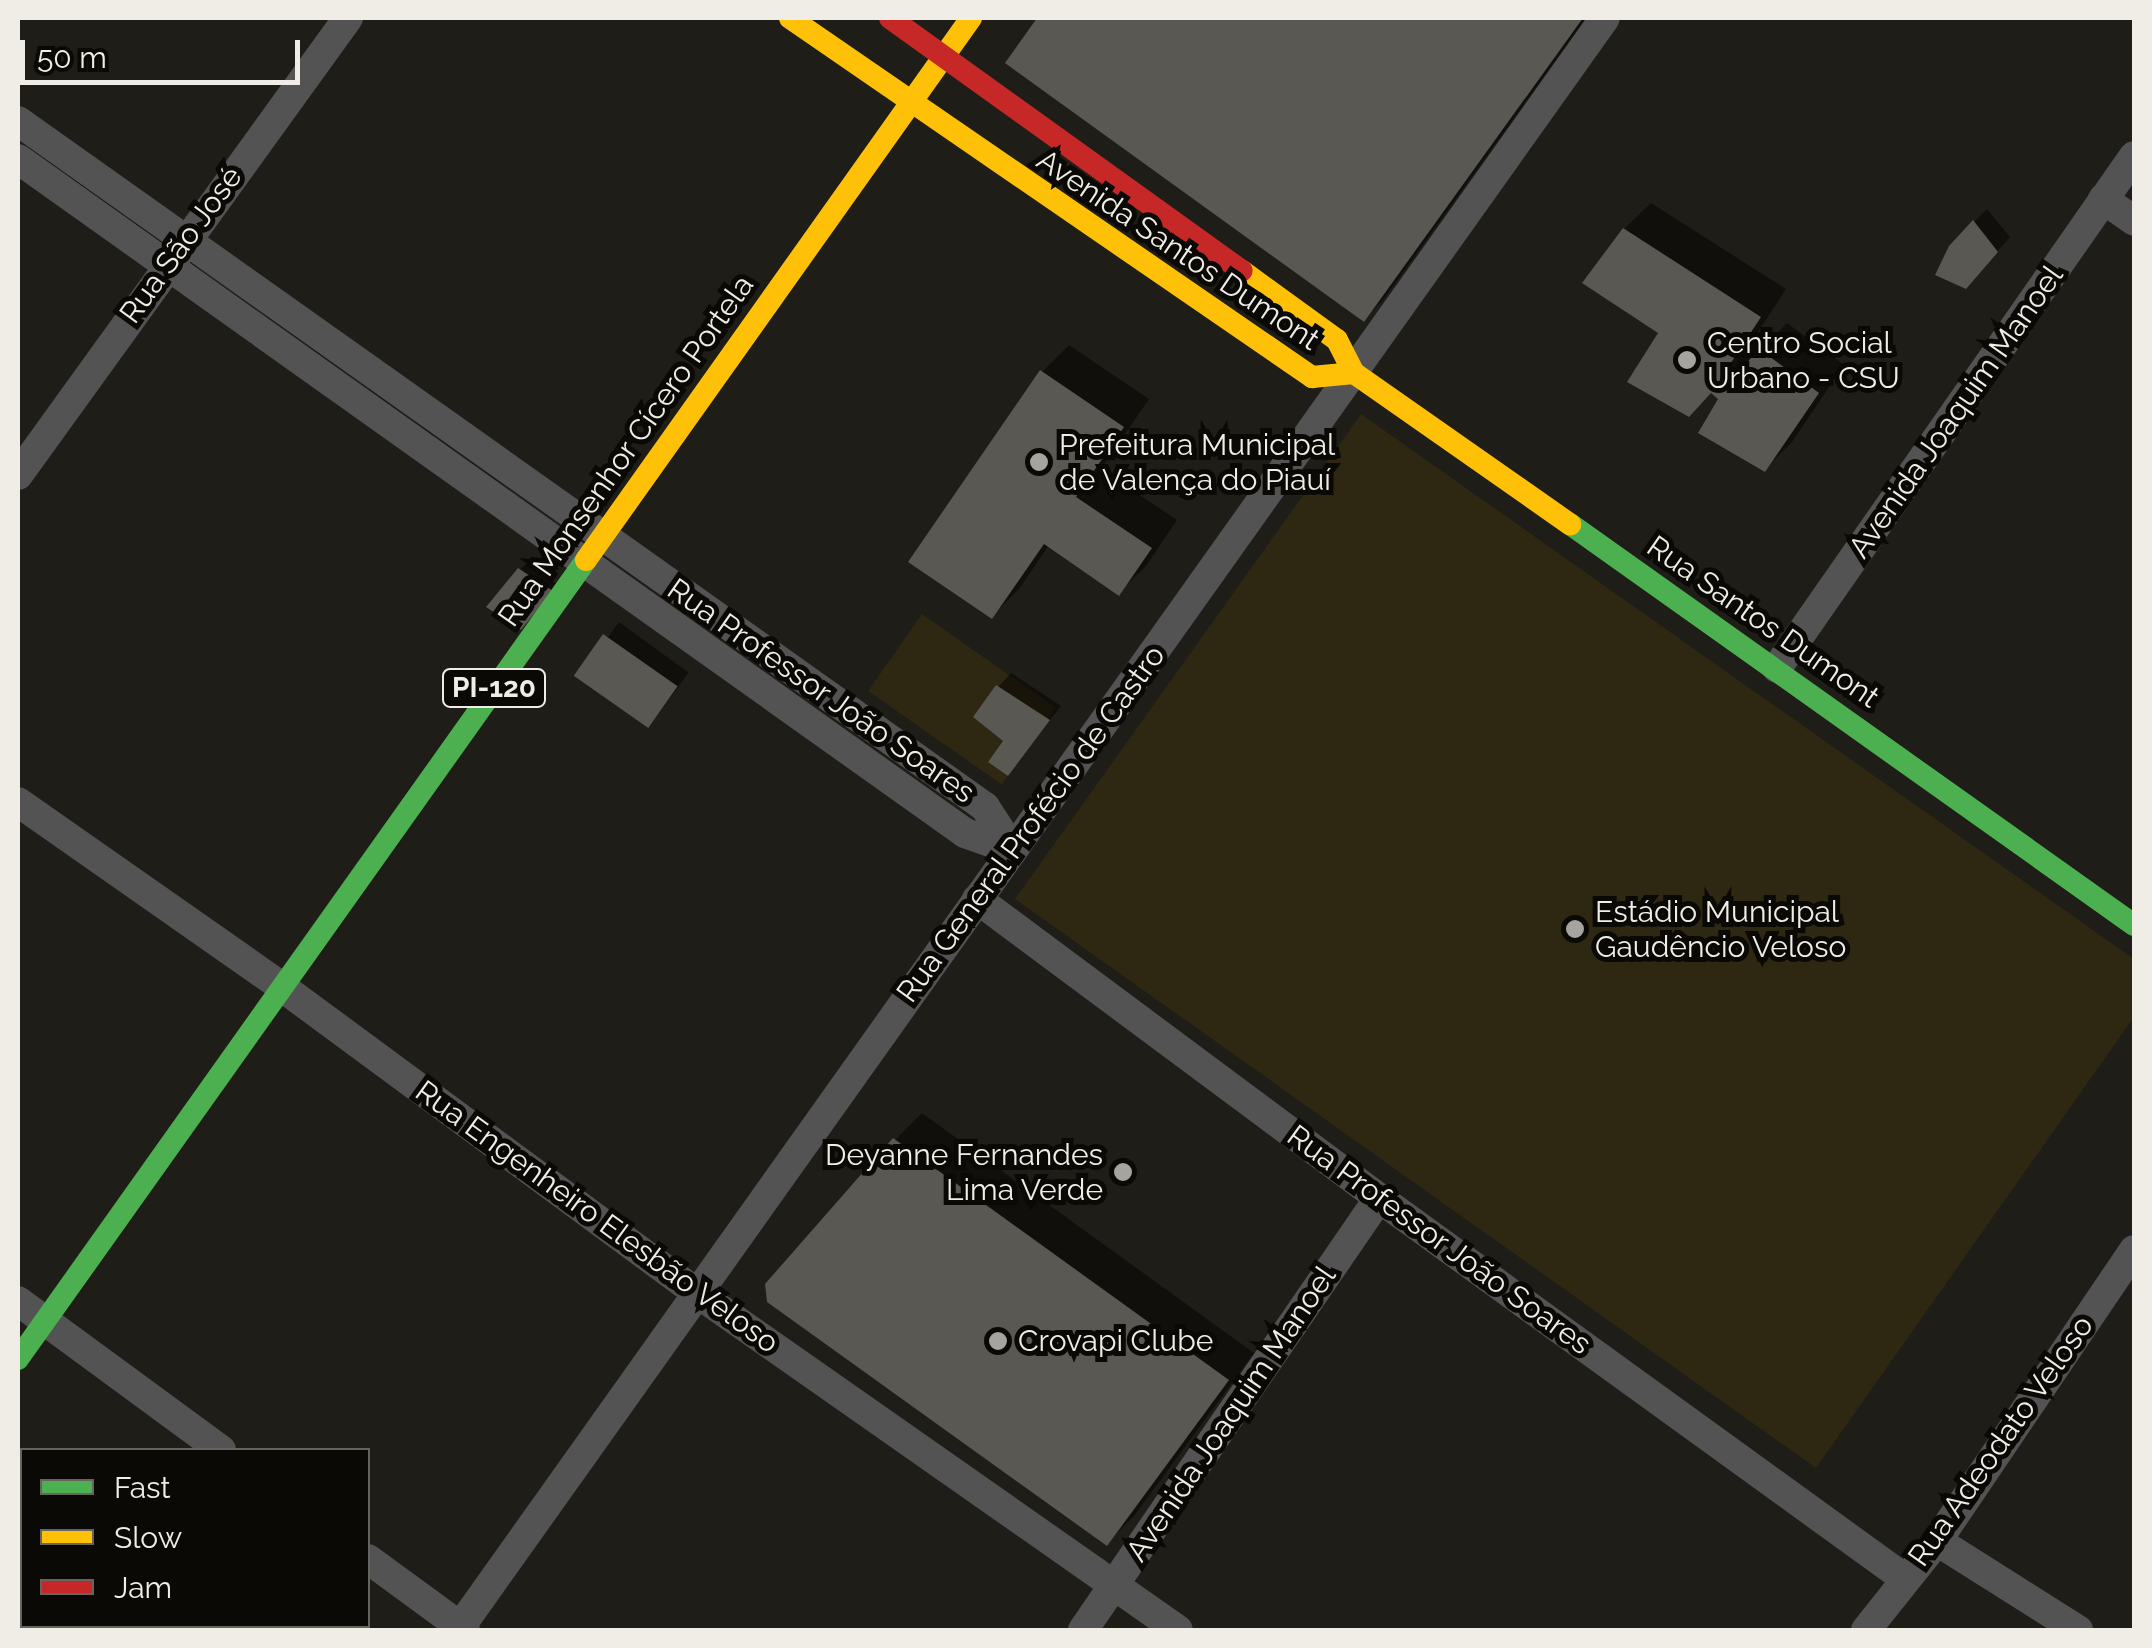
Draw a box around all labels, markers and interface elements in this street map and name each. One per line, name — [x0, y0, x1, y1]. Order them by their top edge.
scale bar — [25, 20, 305, 82]
text: 50 m — [37, 40, 107, 75]
street label: Avenida Santos Dumont — [1030, 142, 1326, 358]
street label: Rua São José — [112, 159, 250, 331]
street label: Avenida Joaquim Manoel — [1841, 259, 2071, 565]
street label: Rua Monsenhor Cícero Portela — [491, 268, 761, 634]
place label: Centro Social Urbano - CSU — [1707, 325, 1900, 396]
marker: Centro Social Urbano - CSU — [1676, 349, 1698, 371]
place label: Prefeitura Municipal de Valença do Piauí — [1059, 427, 1335, 498]
marker: Prefeitura Municipal de Valença do Piauí — [1028, 451, 1050, 473]
street label: Rua Santos Dumont — [1640, 528, 1886, 716]
street label: Rua Professor João Soares — [660, 571, 982, 811]
street label: Rua General Profécio de Castro — [889, 638, 1173, 1010]
road number: PI-120 — [442, 665, 546, 711]
place label: Estádio Municipal Gaudêncio Veloso — [1595, 894, 1847, 964]
marker: Estádio Municipal Gaudêncio Veloso — [1564, 918, 1586, 940]
street label: Rua Engenheiro Elesbão Veloso — [408, 1073, 786, 1361]
street label: Rua Professor João Soares — [1280, 1117, 1598, 1363]
place label: Deyanne Fernandes Lima Verde — [825, 1137, 1103, 1208]
marker: Deyanne Fernandes Lima Verde — [1112, 1161, 1134, 1183]
street label: Avenida Joaquim Manoel — [1118, 1259, 1344, 1569]
street label: Rua Adeodato Veloso — [1900, 1308, 2102, 1574]
place label: Crovapi Clube — [1018, 1323, 1213, 1359]
marker: Crovapi Clube — [987, 1330, 1009, 1352]
legend — [20, 1448, 370, 1628]
text: Fast — [114, 1470, 171, 1505]
text: Slow — [114, 1520, 182, 1555]
text: Jam — [114, 1570, 172, 1605]

